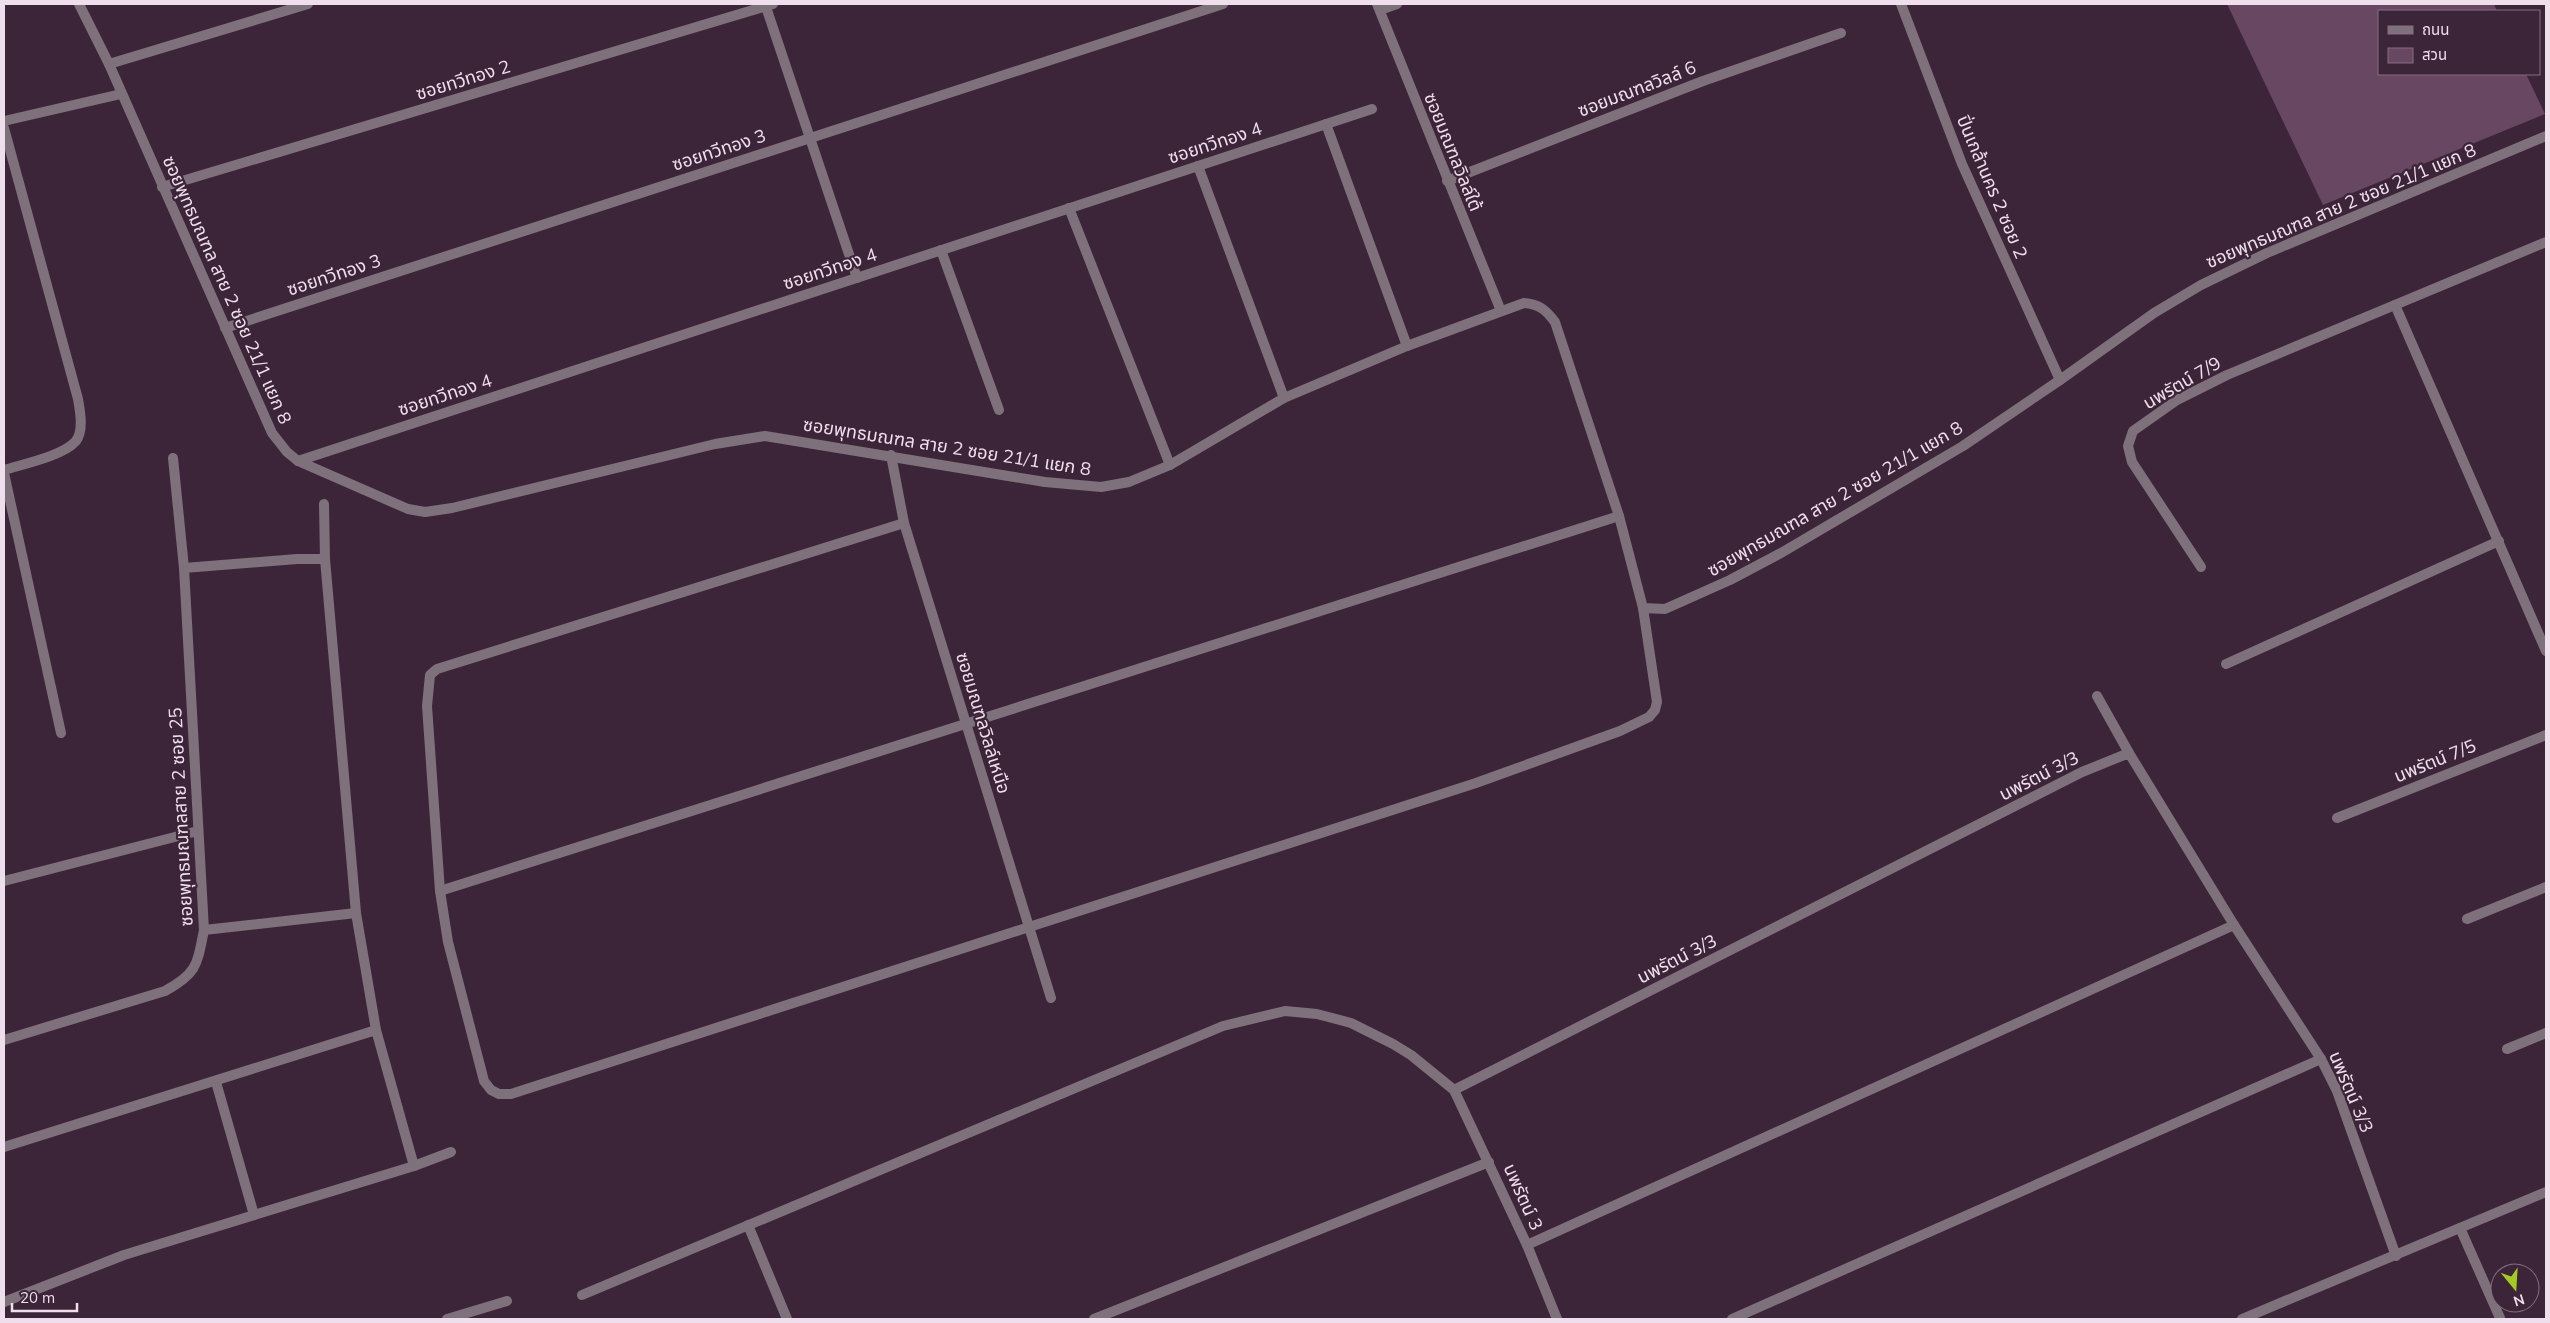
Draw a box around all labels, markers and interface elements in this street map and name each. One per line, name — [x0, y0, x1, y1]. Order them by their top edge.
legend — [2378, 10, 2540, 75]
text: ถนน — [2422, 20, 2449, 39]
text: สวน — [2422, 45, 2447, 64]
street label: ซอยทวีทอง 2 — [413, 54, 513, 105]
street label: ซอยมณฑลวิลล์ 6 — [1574, 55, 1699, 122]
street label: ซอยมณฑลวิลล์ใต้ — [1419, 89, 1488, 214]
street label: ปิ่นเกล้านคร 2 ซอย 2 — [1952, 112, 2033, 262]
street label: ซอยทวีทอง 4 — [1165, 116, 1265, 168]
street label: ซอยทวีทอง 3 — [669, 124, 769, 175]
street label: ซอยพุทธมณฑล สาย 2 ซอย 21/1 แยก 8 — [2202, 138, 2479, 273]
street label: ซอยพุทธมณฑล สาย 2 ซอย 21/1 แยก 8 — [158, 152, 297, 427]
street label: ซอยทวีทอง 4 — [780, 242, 880, 294]
street label: ซอยทวีทอง 3 — [284, 249, 384, 300]
street label: นพรัตน์ 7/9 — [2139, 351, 2225, 414]
street label: ซอยทวีทอง 4 — [395, 368, 495, 420]
street label: ซอยพุทธมณฑล สาย 2 ซอย 21/1 แยก 8 — [802, 412, 1093, 481]
street label: ซอยพุทธมณฑล สาย 2 ซอย 21/1 แยก 8 — [1703, 416, 1967, 581]
street label: ซอยมณฑลวิลล์เหนือ — [951, 649, 1016, 796]
street label: ซอยพุทธมณฑลสาย 2 ซอย 25 — [163, 707, 198, 927]
street label: นพรัตน์ 7/5 — [2391, 734, 2479, 787]
street label: นพรัตน์ 3/3 — [1995, 746, 2082, 805]
street label: นพรัตน์ 3/3 — [1633, 929, 1720, 988]
street label: นพรัตน์ 3/3 — [2324, 1048, 2379, 1136]
street label: นพรัตน์ 3 — [1499, 1160, 1548, 1234]
north arrow — [2490, 1263, 2540, 1313]
scale bar — [12, 1280, 78, 1312]
text: 20 m — [20, 1288, 55, 1307]
text: N — [2511, 1290, 2527, 1311]

